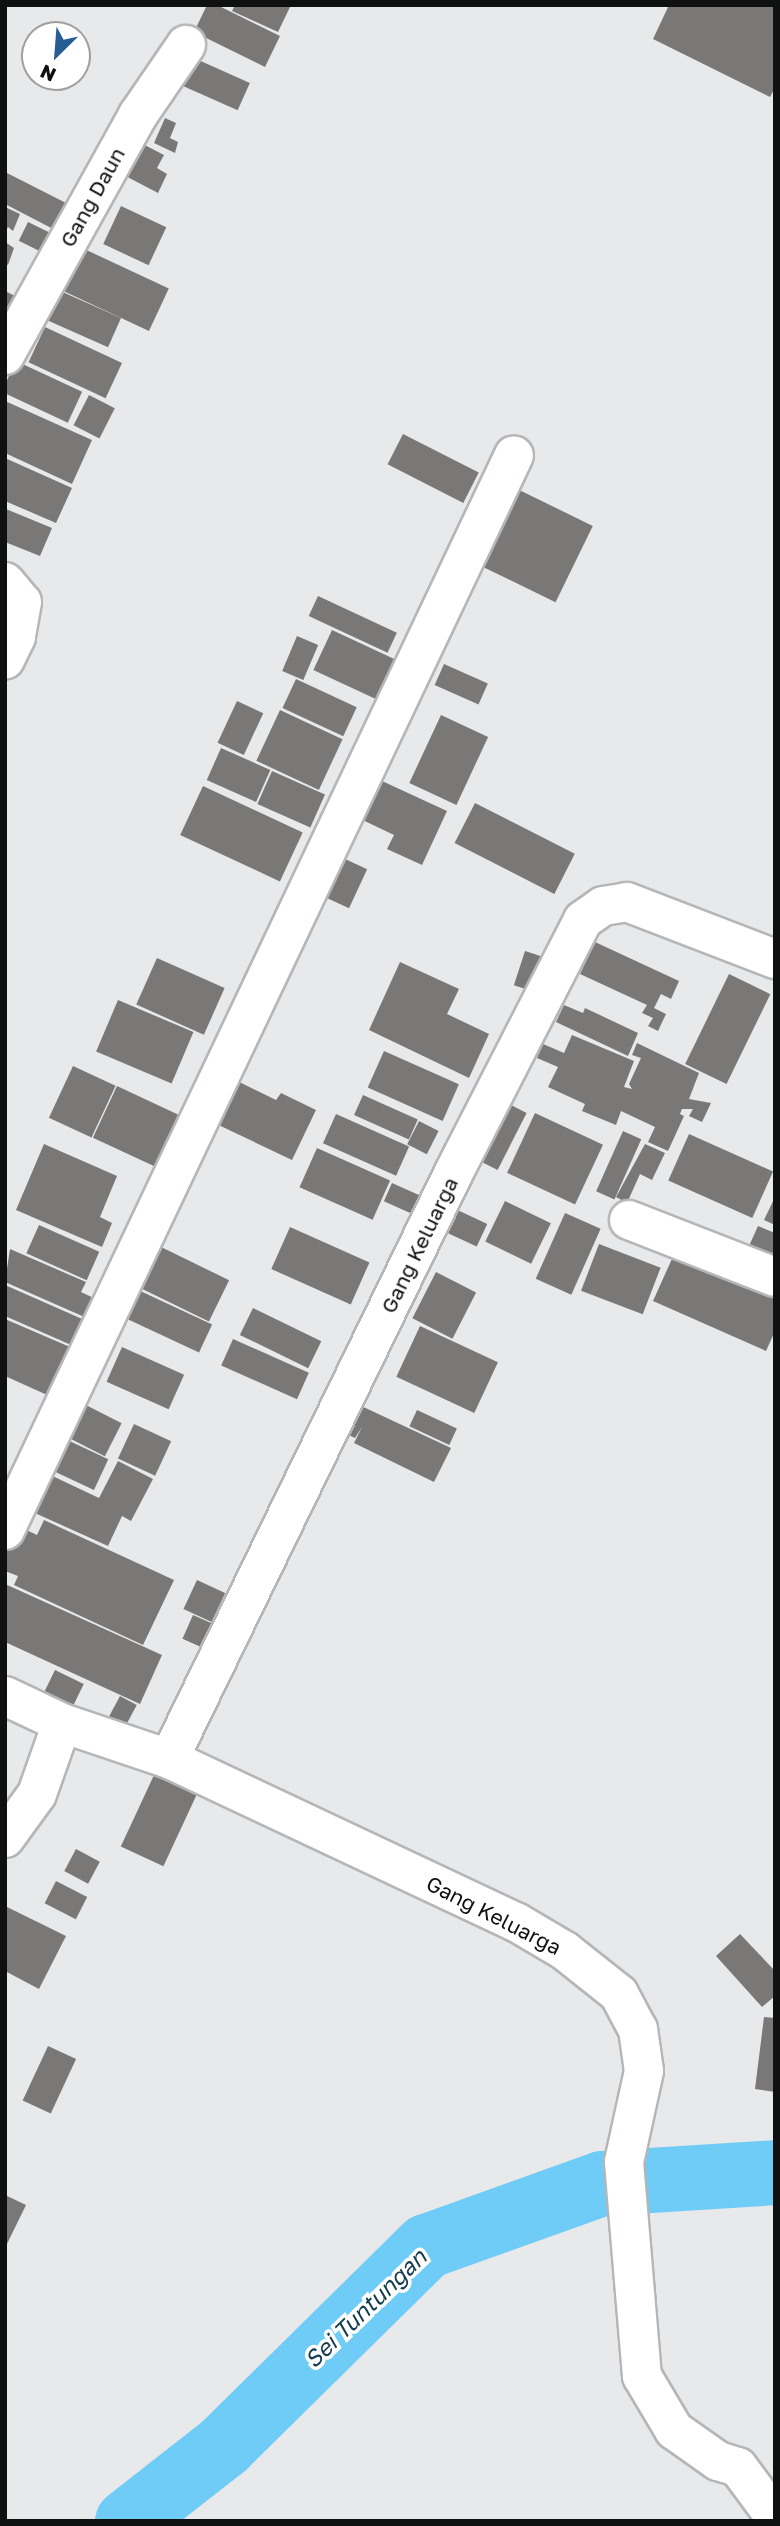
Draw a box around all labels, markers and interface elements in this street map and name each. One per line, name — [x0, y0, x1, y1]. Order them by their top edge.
north arrow — [21, 21, 91, 91]
text: N — [36, 60, 59, 87]
street label: Gang Daun — [54, 143, 130, 251]
street label: Gang Keluarga — [375, 1173, 463, 1317]
street label: Gang Keluarga — [422, 1870, 566, 1960]
water label: Sei Tuntungan — [298, 2243, 432, 2373]

